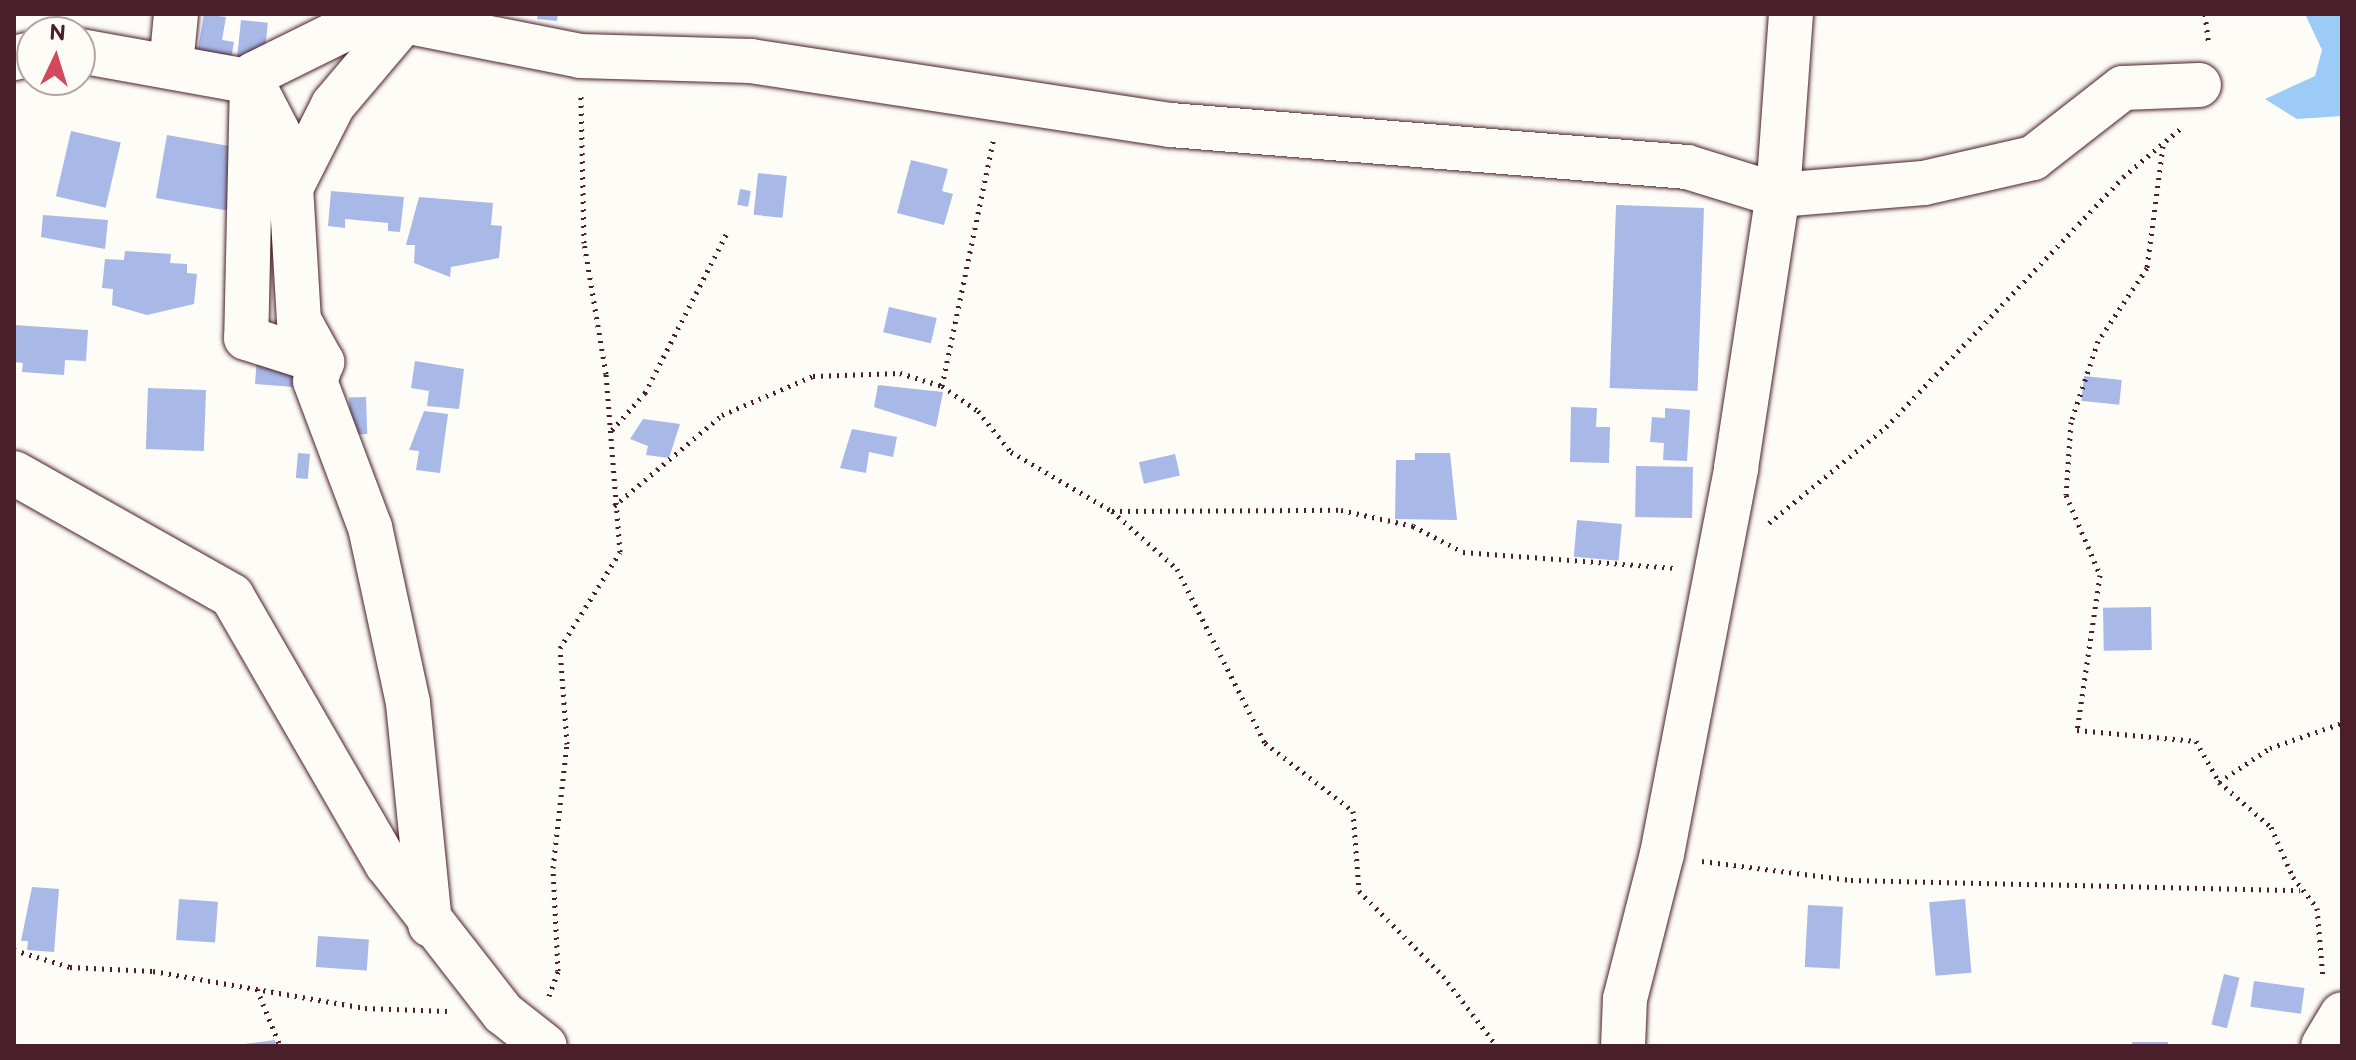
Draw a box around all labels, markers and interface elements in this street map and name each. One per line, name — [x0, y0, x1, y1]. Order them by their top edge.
north arrow — [16, 16, 96, 96]
text: N — [48, 20, 67, 48]

